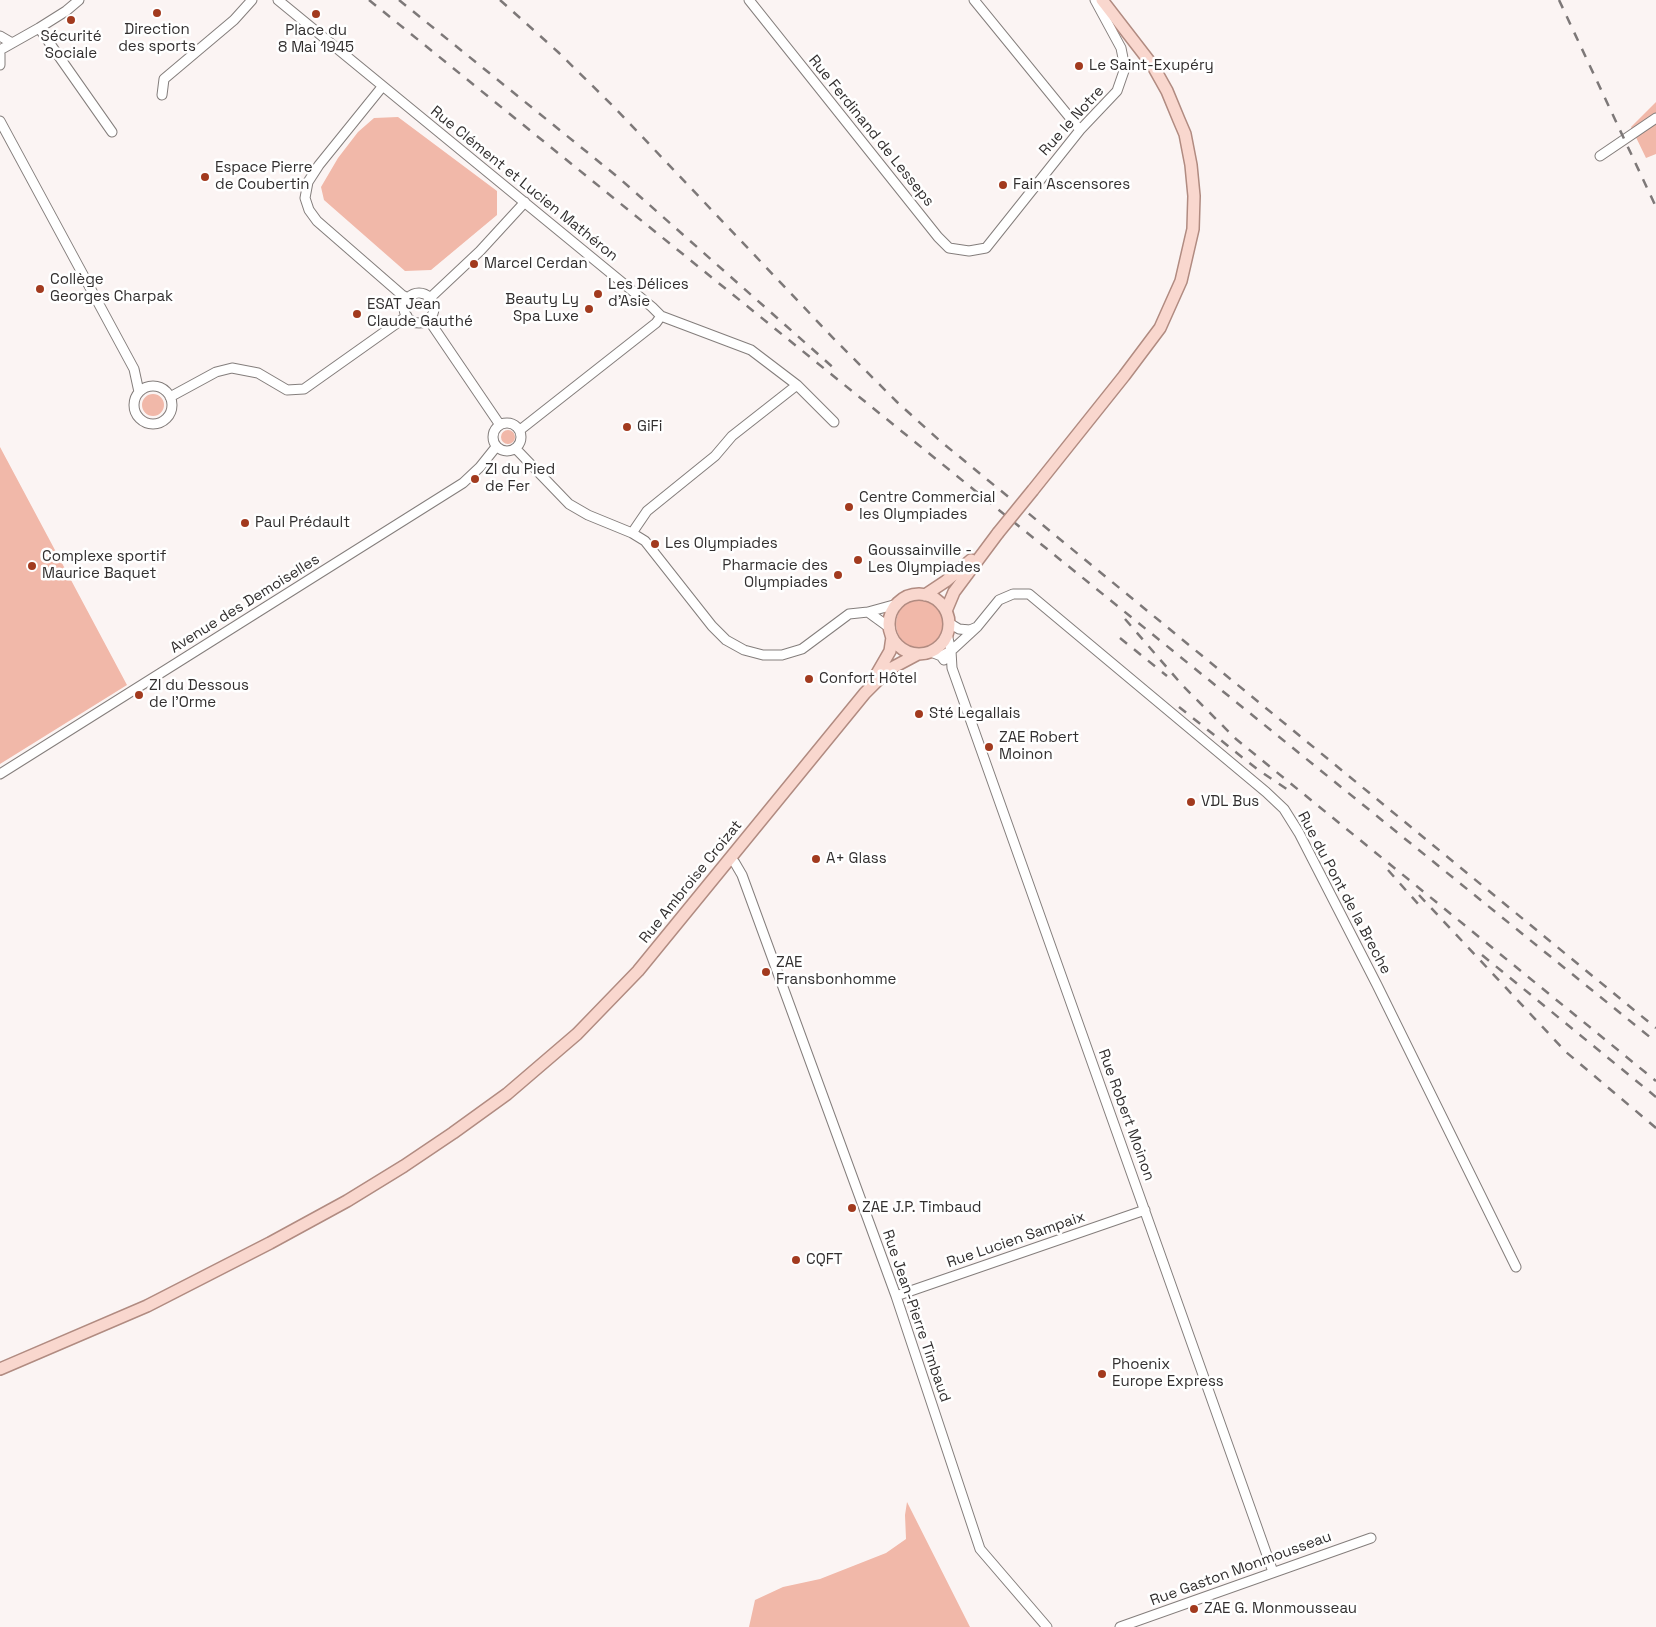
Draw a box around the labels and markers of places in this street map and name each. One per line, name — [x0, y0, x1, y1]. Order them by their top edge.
marker: Direction des sports — [151, 7, 163, 19]
marker: Place du 8 Mai 1945 — [310, 8, 322, 20]
marker: Sécurité Sociale — [65, 14, 77, 26]
place label: Direction des sports — [118, 21, 196, 56]
place label: Place du 8 Mai 1945 — [278, 22, 354, 57]
place label: Sécurité Sociale — [40, 28, 102, 63]
place label: Le Saint-Exupéry — [1089, 57, 1214, 75]
marker: Le Saint-Exupéry — [1073, 60, 1085, 72]
place label: Espace Pierre de Coubertin — [215, 159, 313, 194]
marker: Espace Pierre de Coubertin — [199, 171, 211, 183]
place label: Fain Ascensores — [1013, 176, 1130, 194]
marker: Fain Ascensores — [997, 179, 1009, 191]
place label: Marcel Cerdan — [484, 255, 588, 273]
marker: Marcel Cerdan — [468, 258, 480, 270]
place label: Collège Georges Charpak — [50, 271, 173, 306]
place label: Les Délices d'Asie — [608, 276, 689, 311]
marker: Collège Georges Charpak — [34, 283, 46, 295]
marker: Les Délices d'Asie — [592, 288, 604, 300]
place label: Beauty Ly Spa Luxe — [505, 291, 579, 326]
place label: ESAT Jean Claude Gauthé — [367, 296, 473, 331]
marker: Beauty Ly Spa Luxe — [583, 303, 595, 315]
marker: ESAT Jean Claude Gauthé — [351, 308, 363, 320]
place label: GiFi — [637, 418, 662, 436]
marker: GiFi — [621, 421, 633, 433]
place label: ZI du Pied de Fer — [485, 461, 555, 496]
marker: ZI du Pied de Fer — [469, 473, 481, 485]
place label: Centre Commercial les Olympiades — [859, 489, 995, 524]
marker: Centre Commercial les Olympiades — [843, 501, 855, 513]
place label: Paul Prédault — [255, 514, 350, 532]
marker: Paul Prédault — [239, 517, 251, 529]
place label: Les Olympiades — [665, 535, 778, 553]
marker: Les Olympiades — [649, 538, 661, 550]
place label: Goussainville - Les Olympiades — [868, 542, 981, 577]
place label: Complexe sportif Maurice Baquet — [42, 548, 166, 583]
marker: Goussainville - Les Olympiades — [852, 554, 864, 566]
place label: Pharmacie des Olympiades — [722, 557, 828, 592]
marker: Complexe sportif Maurice Baquet — [26, 560, 38, 572]
marker: Pharmacie des Olympiades — [832, 569, 844, 581]
place label: Confort Hôtel — [819, 670, 917, 688]
marker: Confort Hôtel — [803, 673, 815, 685]
place label: ZI du Dessous de l'Orme — [149, 677, 249, 712]
marker: ZI du Dessous de l'Orme — [133, 689, 145, 701]
place label: Sté Legallais — [929, 705, 1020, 723]
marker: Sté Legallais — [913, 708, 925, 720]
place label: ZAE Robert Moinon — [999, 729, 1079, 764]
marker: ZAE Robert Moinon — [983, 741, 995, 753]
place label: VDL Bus — [1201, 793, 1259, 811]
marker: VDL Bus — [1185, 796, 1197, 808]
place label: A+ Glass — [826, 850, 887, 868]
marker: A+ Glass — [810, 853, 822, 865]
place label: ZAE Fransbonhomme — [776, 954, 896, 989]
marker: ZAE Fransbonhomme — [760, 966, 772, 978]
place label: ZAE J.P. Timbaud — [862, 1199, 981, 1217]
marker: ZAE J.P. Timbaud — [846, 1202, 858, 1214]
place label: CQFT — [806, 1251, 843, 1269]
marker: CQFT — [790, 1254, 802, 1266]
place label: Phoenix Europe Express — [1112, 1356, 1224, 1391]
marker: Phoenix Europe Express — [1096, 1368, 1108, 1380]
place label: ZAE G. Monmousseau — [1204, 1600, 1357, 1618]
marker: ZAE G. Monmousseau — [1188, 1603, 1200, 1615]

